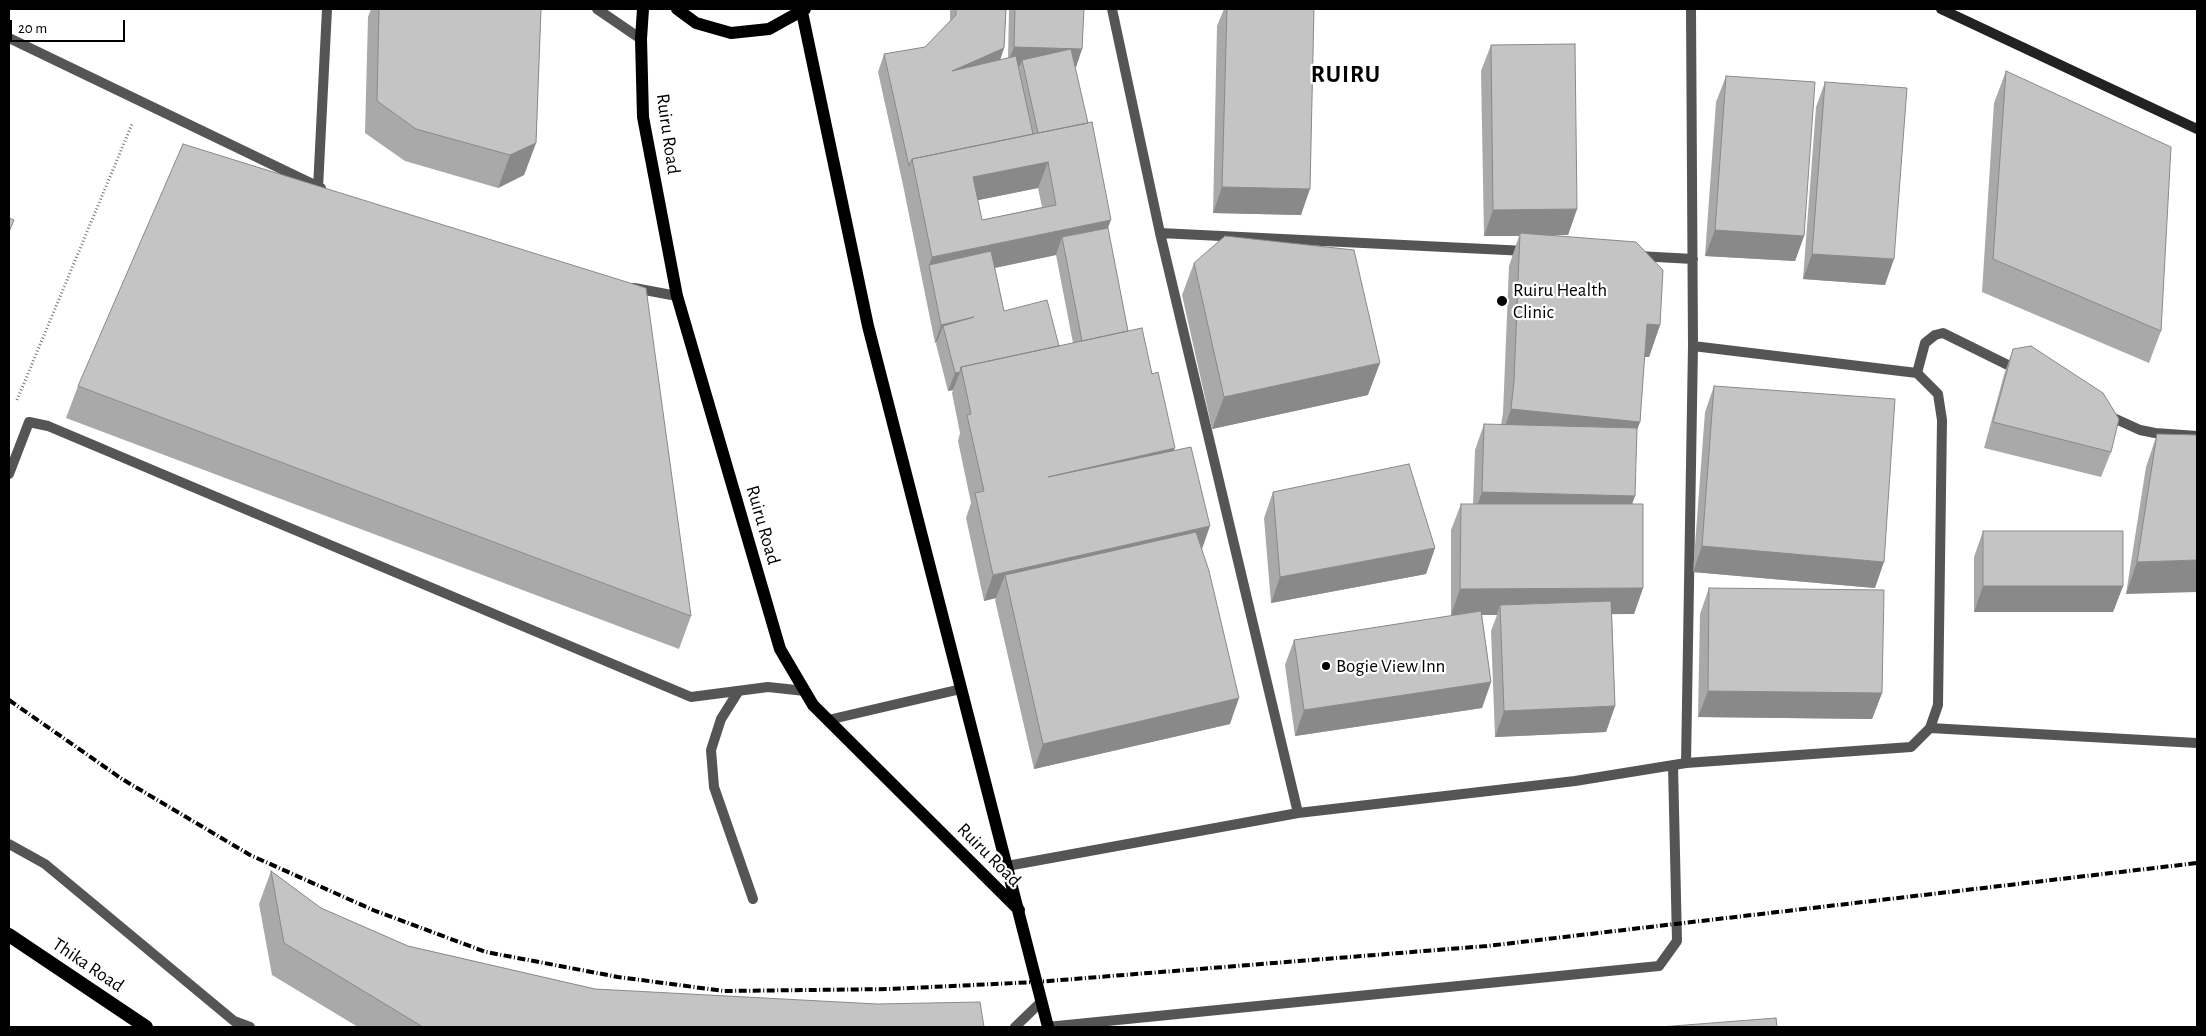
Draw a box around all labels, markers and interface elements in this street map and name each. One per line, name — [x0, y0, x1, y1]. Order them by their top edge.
scale bar — [12, 10, 128, 42]
text: 20 m — [18, 21, 47, 36]
district label: RUIRU — [1310, 61, 1382, 89]
street label: Ruiru Road — [651, 92, 685, 176]
place label: Ruiru Health Clinic — [1513, 279, 1607, 323]
marker: Ruiru Health Clinic — [1495, 294, 1509, 308]
street label: Ruiru Road — [741, 483, 785, 567]
place label: Bogie View Inn — [1336, 655, 1445, 677]
marker: Bogie View Inn — [1320, 660, 1332, 672]
street label: Ruiru Road — [952, 818, 1026, 892]
street label: Thika Road — [48, 933, 128, 997]

